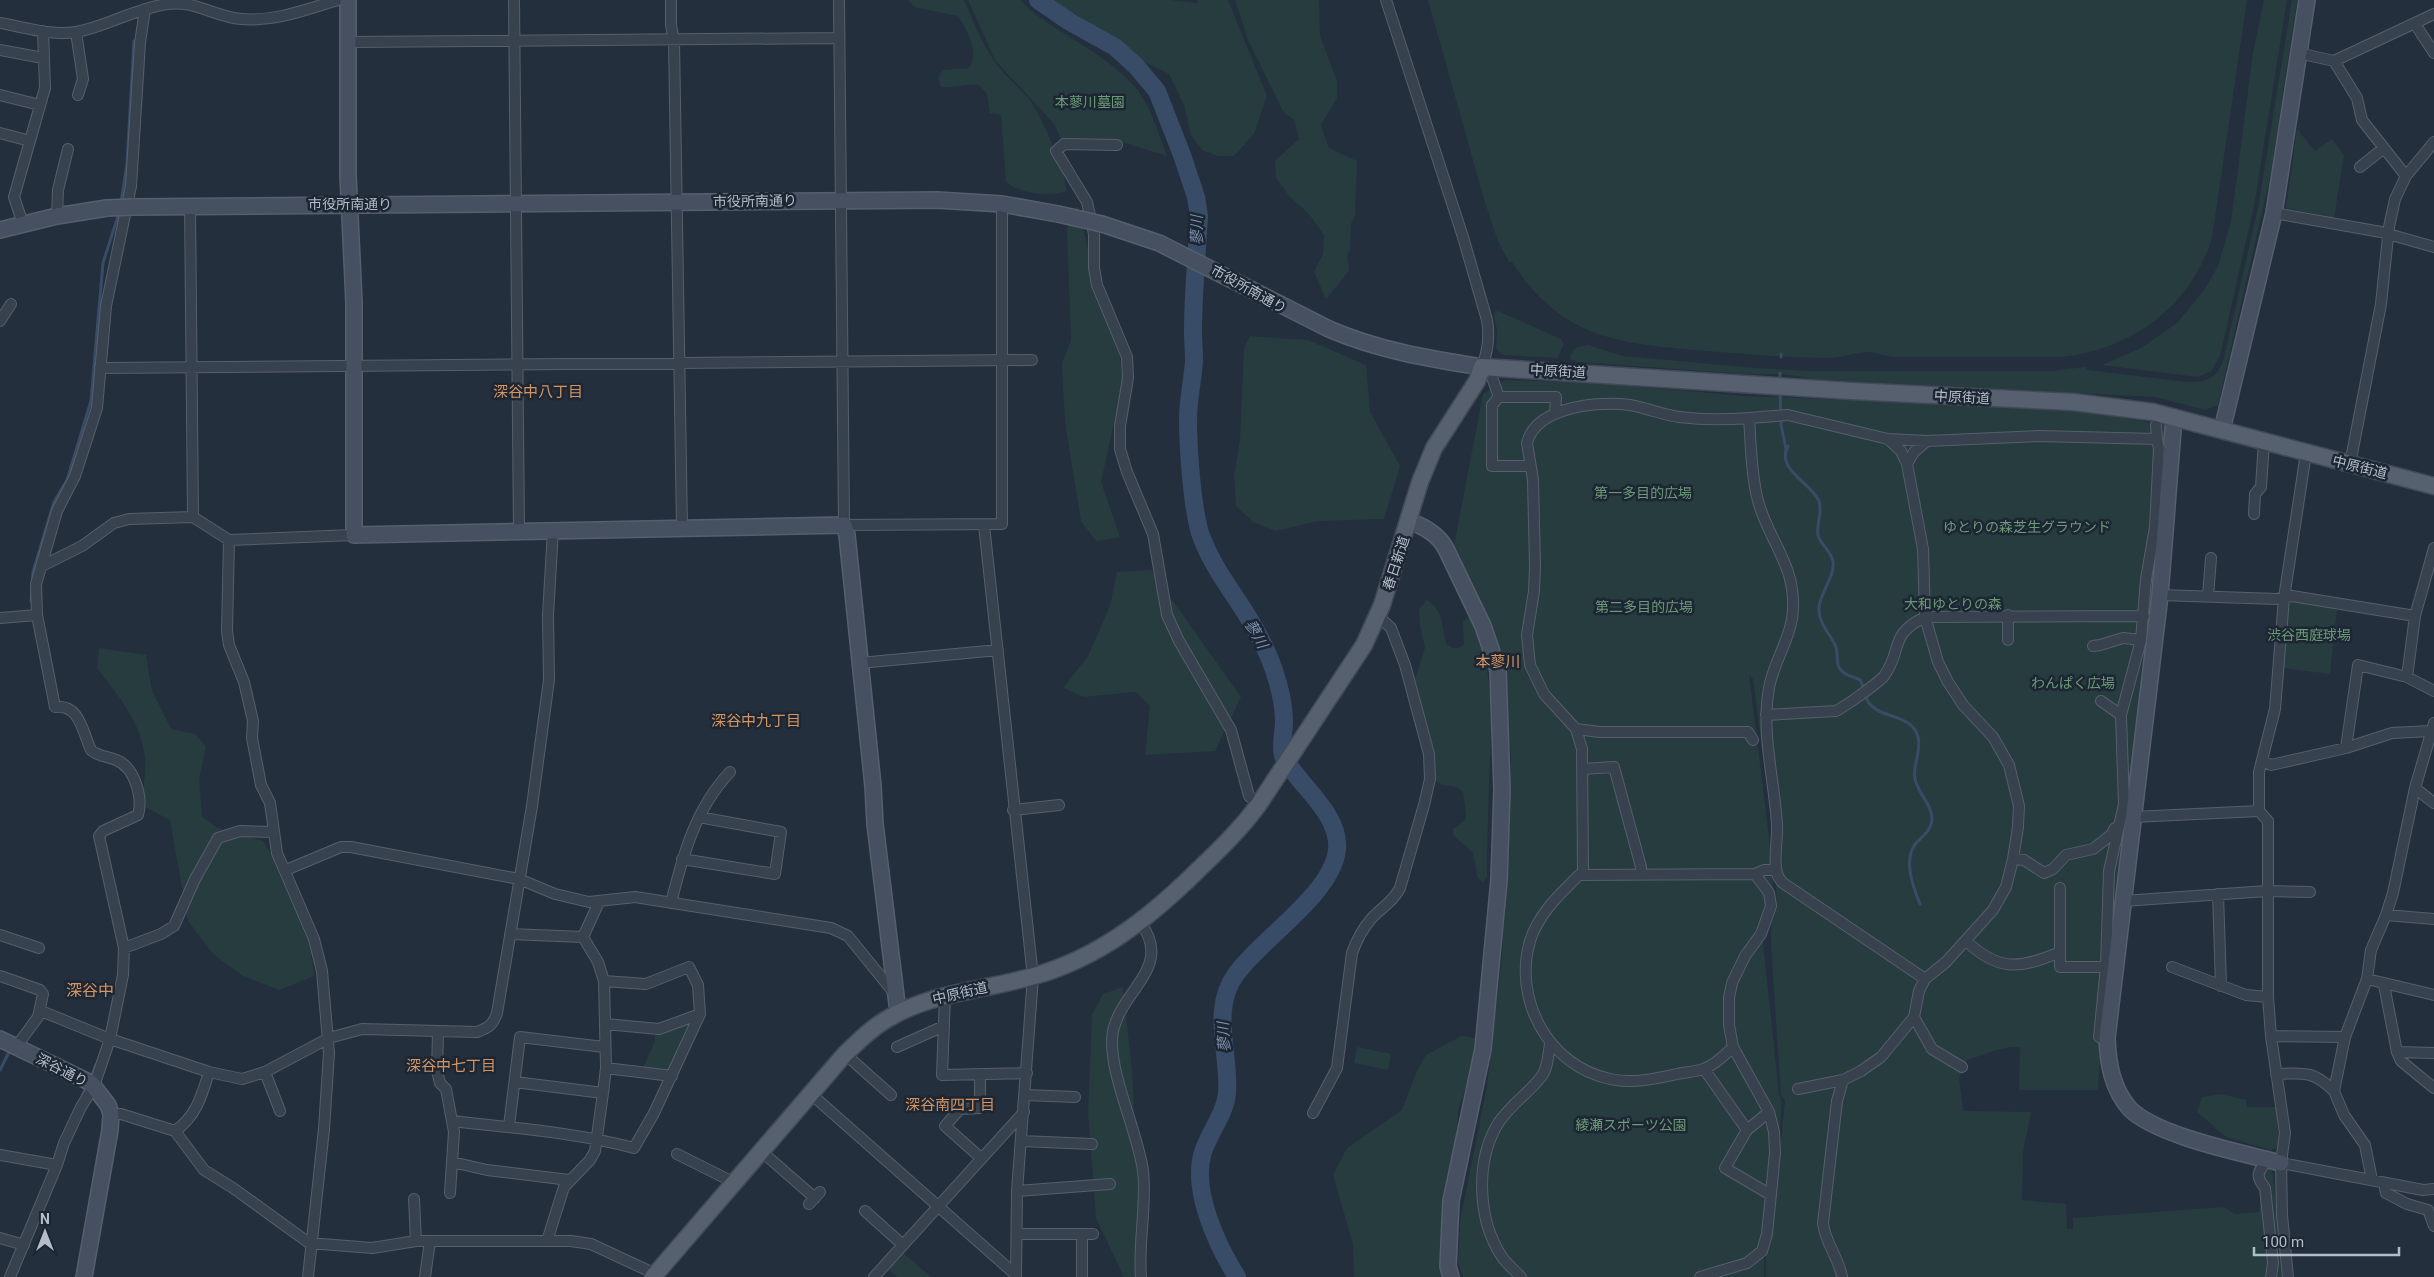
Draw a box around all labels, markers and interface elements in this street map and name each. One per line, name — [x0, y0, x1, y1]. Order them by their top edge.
park label: 本蓼川墓園 — [1055, 94, 1125, 110]
street label: 市役所南通り — [713, 192, 797, 210]
street label: 市役所南通り — [308, 196, 392, 212]
water label: 蓼川 — [1188, 213, 1206, 245]
street label: 市役所南通り — [1208, 262, 1290, 316]
street label: 中原街道 — [1530, 362, 1586, 380]
district label: 深谷中八丁目 — [493, 383, 583, 401]
street label: 中原街道 — [1934, 388, 1990, 406]
street label: 中原街道 — [2331, 452, 2389, 482]
park label: 第一多目的広場 — [1594, 485, 1692, 501]
park label: ゆとりの森芝生グラウンド — [1943, 519, 2111, 535]
street label: 春日新道 — [1380, 534, 1412, 592]
park label: 大和ゆとりの森 — [1904, 596, 2002, 612]
park label: 第二多目的広場 — [1595, 599, 1693, 615]
water label: 蓼川 — [1241, 617, 1272, 653]
park label: 渋谷西庭球場 — [2267, 627, 2351, 643]
district label: 本蓼川 — [1475, 653, 1521, 671]
park label: わんぱく広場 — [2031, 675, 2115, 691]
district label: 深谷中九丁目 — [711, 712, 801, 730]
street label: 中原街道 — [931, 979, 989, 1007]
district label: 深谷中 — [66, 981, 114, 1000]
water label: 蓼川 — [1214, 1020, 1234, 1052]
street label: 深谷通り — [33, 1050, 91, 1090]
district label: 深谷中七丁目 — [406, 1057, 496, 1075]
district label: 深谷南四丁目 — [905, 1096, 995, 1114]
park label: 綾瀬スポーツ公園 — [1575, 1117, 1687, 1133]
north arrow — [20, 1207, 70, 1257]
text: N — [40, 1211, 50, 1227]
scale bar — [2254, 1224, 2399, 1256]
text: 100 m — [2262, 1233, 2304, 1251]

